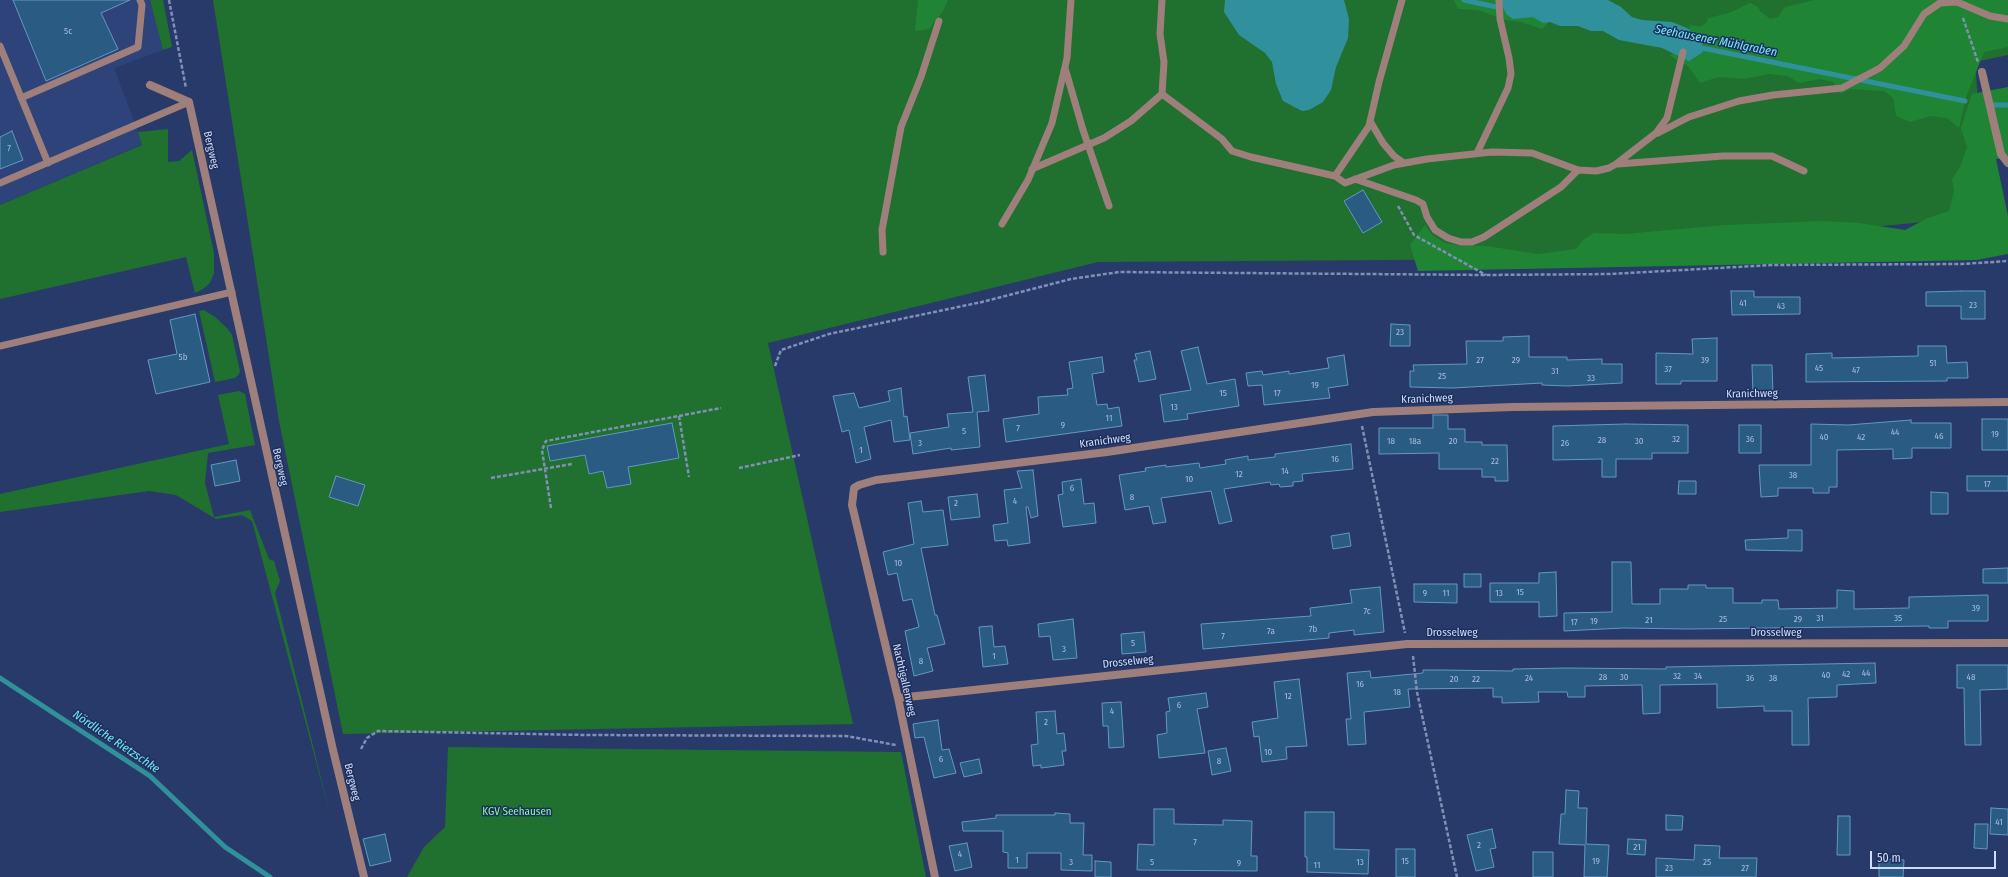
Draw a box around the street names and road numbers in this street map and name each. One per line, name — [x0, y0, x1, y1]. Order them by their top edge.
street label: Bergweg — [200, 130, 222, 170]
street label: Kranichweg — [1726, 387, 1778, 401]
street label: Kranichweg — [1401, 392, 1453, 406]
street label: Kranichweg — [1079, 431, 1131, 451]
street label: Bergweg — [269, 447, 291, 487]
street label: Drosselweg — [1426, 626, 1478, 640]
street label: Drosselweg — [1750, 626, 1802, 640]
street label: Nachtigallenweg — [889, 642, 919, 718]
street label: Drosselweg — [1102, 653, 1154, 671]
street label: Bergweg — [341, 762, 363, 802]

